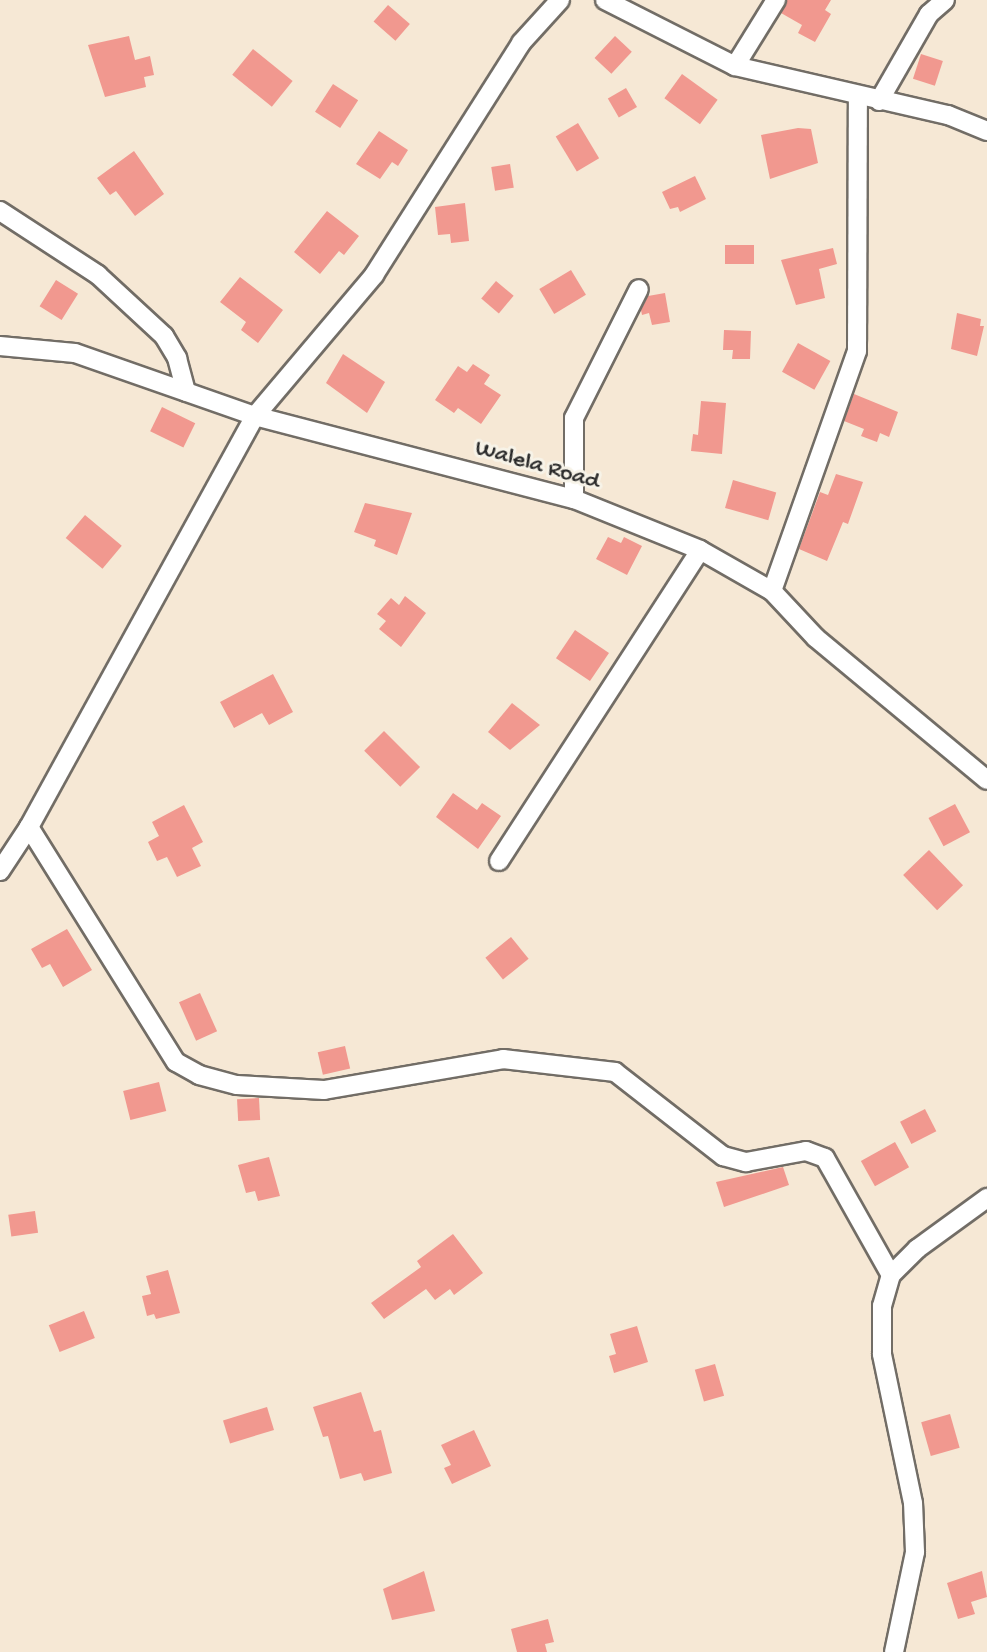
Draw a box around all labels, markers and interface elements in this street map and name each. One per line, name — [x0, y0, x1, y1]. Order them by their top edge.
street label: Walela Road — [471, 435, 603, 497]

